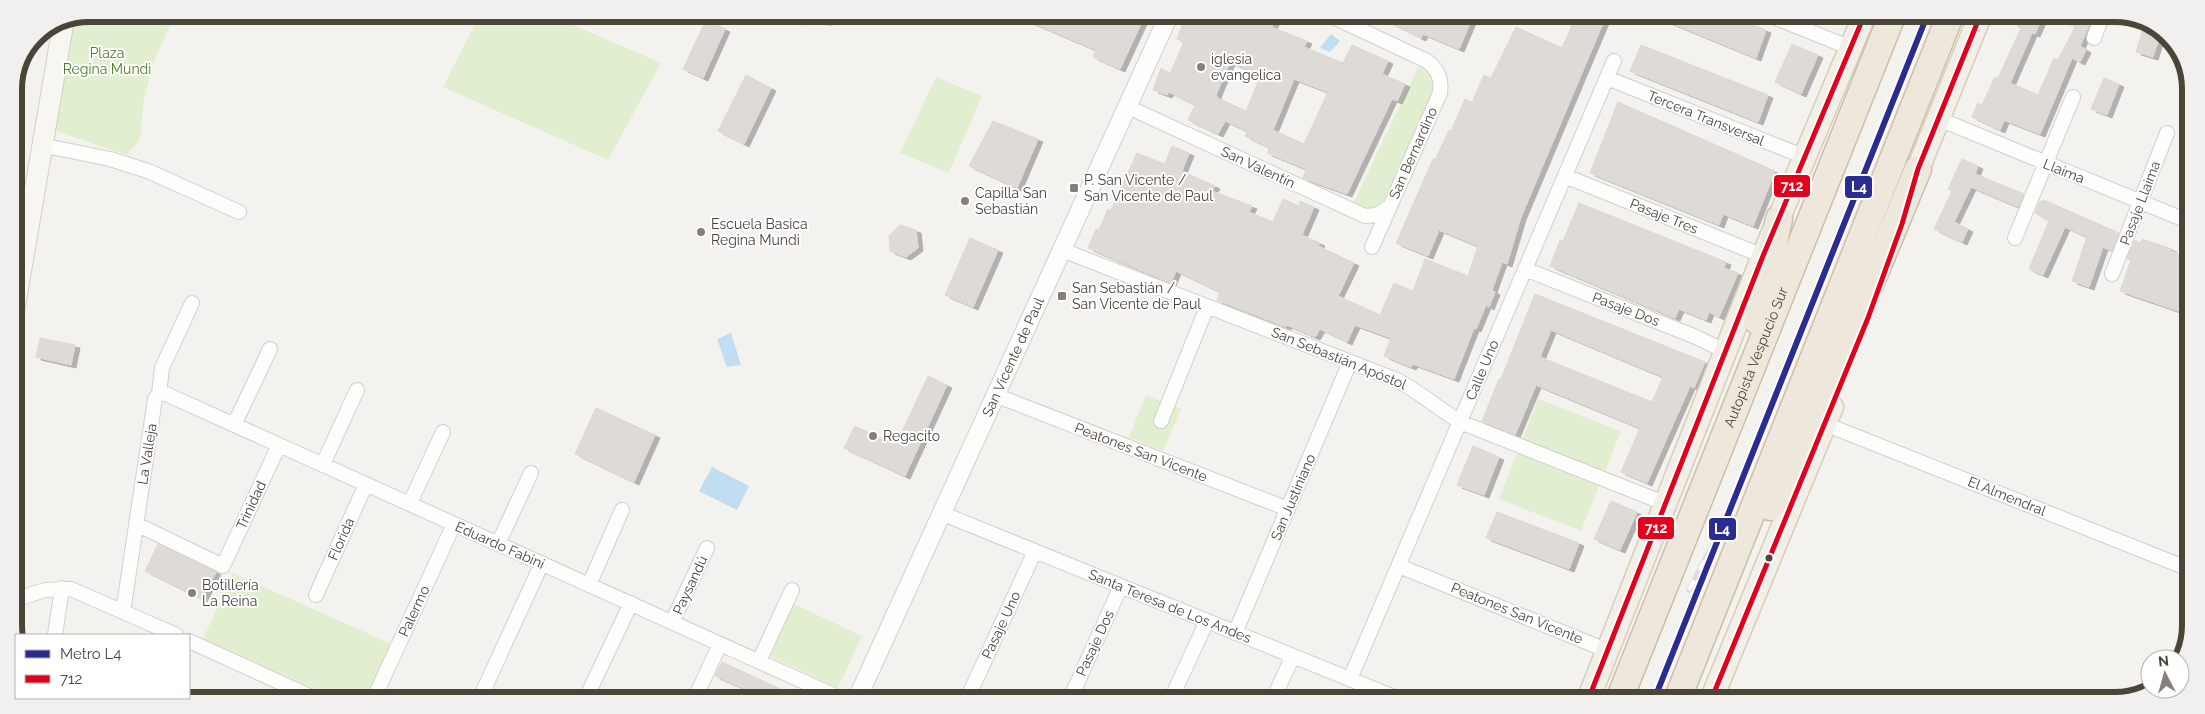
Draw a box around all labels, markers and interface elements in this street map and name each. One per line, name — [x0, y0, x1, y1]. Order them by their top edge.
park label: Plaza Regina Mundi — [63, 45, 151, 77]
place label: iglesia evangelica — [1211, 51, 1281, 83]
marker: iglesia evangelica — [1195, 61, 1207, 73]
street label: Tercera Transversal — [1645, 87, 1767, 149]
street label: San Bernardino — [1386, 104, 1440, 202]
street label: San Valentín — [1218, 143, 1298, 191]
street label: Llaima — [2041, 155, 2087, 187]
street label: Pasaje Llaima — [2117, 159, 2163, 247]
place label: P. San Vicente / San Vicente de Paul — [1084, 172, 1213, 204]
line badge: 712 — [1773, 174, 1811, 198]
line badge: L4 — [1844, 175, 1873, 199]
text: 712 — [1781, 178, 1803, 194]
text: L4 — [1851, 179, 1867, 195]
marker: P. San Vicente / San Vicente de Paul — [1068, 182, 1080, 194]
place label: Capilla San Sebastián — [975, 185, 1047, 217]
marker: Capilla San Sebastián — [959, 195, 971, 207]
street label: Pasaje Tres — [1628, 195, 1701, 237]
place label: Escuela Basica Regina Mundi — [711, 216, 808, 248]
marker: Escuela Basica Regina Mundi — [695, 226, 707, 238]
place label: San Sebastián / San Vicente de Paul — [1072, 280, 1201, 312]
street label: Autopista Vespucio Sur — [1721, 285, 1791, 430]
street label: Pasaje Dos — [1590, 289, 1662, 329]
marker: San Sebastián / San Vicente de Paul — [1056, 290, 1068, 302]
street label: San Vicente de Paul — [979, 295, 1047, 419]
street label: San Sebastián Apóstol — [1269, 324, 1409, 392]
street label: Calle Uno — [1462, 338, 1502, 402]
street label: Peatones San Vicente — [1072, 419, 1210, 485]
street label: La Valleja — [134, 422, 160, 486]
place label: Regacito — [883, 428, 940, 444]
marker: Regacito — [867, 430, 879, 442]
street label: San Justiniano — [1268, 451, 1318, 543]
street label: El Almendral — [1966, 473, 2048, 519]
street label: Trinidad — [233, 478, 269, 532]
street label: Florida — [325, 515, 357, 563]
line badge: 712 — [1637, 516, 1675, 540]
line badge: L4 — [1708, 517, 1737, 541]
street label: Eduardo Fabini — [453, 518, 547, 572]
text: 712 — [1645, 520, 1667, 536]
text: L4 — [1714, 521, 1730, 537]
street label: Paysandú — [669, 553, 711, 617]
unlabelled marker — [1764, 553, 1774, 563]
street label: Santa Teresa de Los Andes — [1086, 566, 1254, 646]
place label: Botillería La Reina — [202, 577, 259, 609]
street label: Peatones San Vicente — [1449, 579, 1585, 647]
street label: Palermo — [395, 583, 433, 639]
marker: Botillería La Reina — [186, 587, 198, 599]
street label: Pasaje Uno — [978, 589, 1024, 661]
street label: Pasaje Dos — [1073, 607, 1117, 678]
legend — [15, 634, 190, 699]
text: Metro L4 — [60, 645, 122, 663]
north arrow — [2140, 649, 2190, 699]
text: N — [2157, 653, 2170, 670]
text: 712 — [60, 670, 82, 688]

